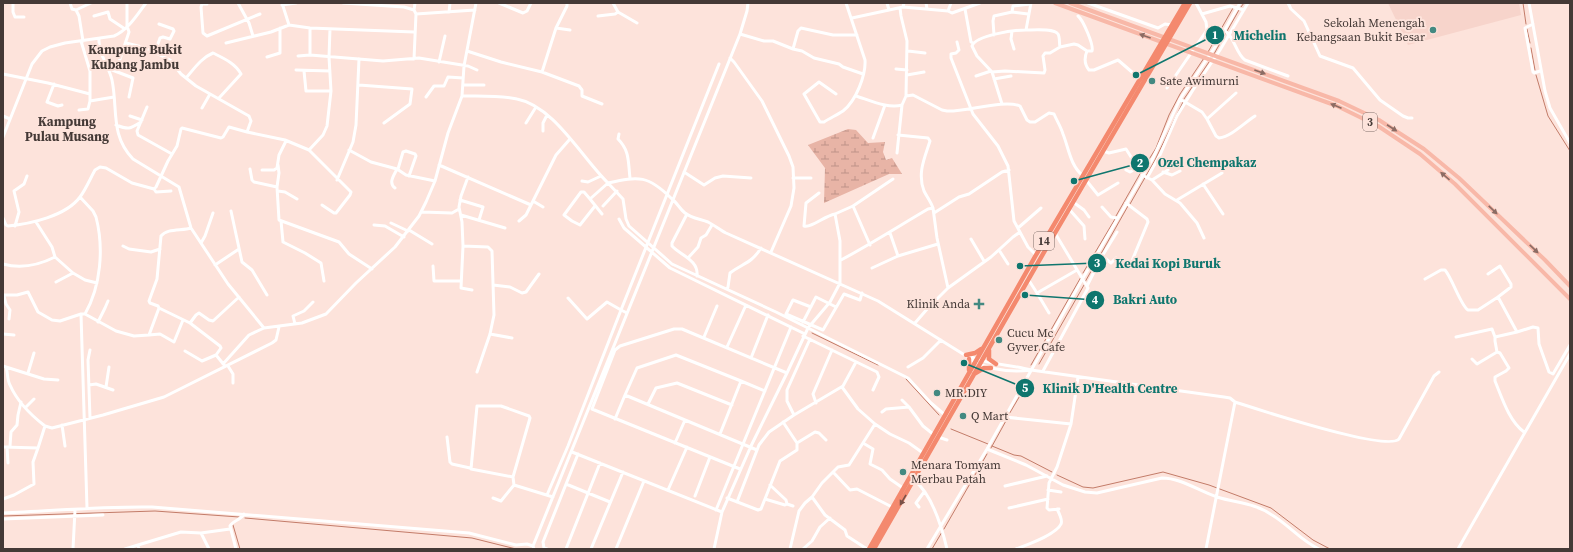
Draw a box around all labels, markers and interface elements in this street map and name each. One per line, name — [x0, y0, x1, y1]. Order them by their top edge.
place label: Sekolah Menengah Kebangsaan Bukit Besar — [1296, 15, 1425, 45]
callout: Michelin — [1205, 23, 1294, 48]
marker: Sekolah Menengah Kebangsaan Bukit Besar — [1428, 25, 1438, 35]
text: 1 — [1212, 27, 1218, 43]
text: Michelin — [1234, 27, 1287, 44]
one-way arrow — [1138, 33, 1150, 39]
district label: Kampung Bukit Kubang Jambu — [88, 41, 182, 73]
one-way arrow — [1255, 69, 1267, 75]
place label: Sate Awimurni — [1160, 73, 1239, 89]
marker: Sate Awimurni — [1147, 76, 1157, 86]
one-way arrow — [1330, 103, 1342, 109]
district label: Kampung Pulau Musang — [25, 113, 109, 145]
road number: 3 — [1363, 113, 1377, 131]
one-way arrow — [1386, 125, 1398, 132]
callout: Ozel Chempakaz — [1130, 150, 1264, 175]
text: Ozel Chempakaz — [1158, 154, 1256, 171]
text: 2 — [1137, 155, 1144, 171]
one-way arrow — [1440, 171, 1450, 180]
one-way arrow — [1488, 205, 1498, 215]
road number: 14 — [1034, 232, 1054, 250]
one-way arrow — [1529, 244, 1539, 254]
callout: Kedai Kopi Buruk — [1087, 251, 1229, 276]
text: 3 — [1094, 255, 1101, 271]
text: Kedai Kopi Buruk — [1115, 255, 1221, 272]
callout: Bakri Auto — [1085, 287, 1185, 312]
text: Bakri Auto — [1113, 291, 1177, 308]
text: 4 — [1092, 292, 1099, 308]
place label: Klinik Anda — [907, 296, 971, 312]
marker: Klinik Anda — [973, 298, 985, 310]
place label: Cucu Mc Gyver Cafe — [1007, 325, 1065, 355]
marker: Cucu Mc Gyver Cafe — [994, 335, 1004, 345]
callout: Klinik D'Health Centre — [1015, 375, 1186, 400]
text: 5 — [1022, 380, 1029, 396]
text: Klinik D'Health Centre — [1042, 380, 1178, 397]
place label: MR.DIY — [945, 385, 988, 401]
marker: MR.DIY — [932, 388, 942, 398]
place label: Q Mart — [971, 408, 1008, 424]
marker: Q Mart — [958, 411, 968, 421]
place label: Menara Tomyam Merbau Patah — [911, 457, 1001, 487]
marker: Menara Tomyam Merbau Patah — [898, 467, 908, 477]
one-way arrow — [899, 494, 906, 506]

